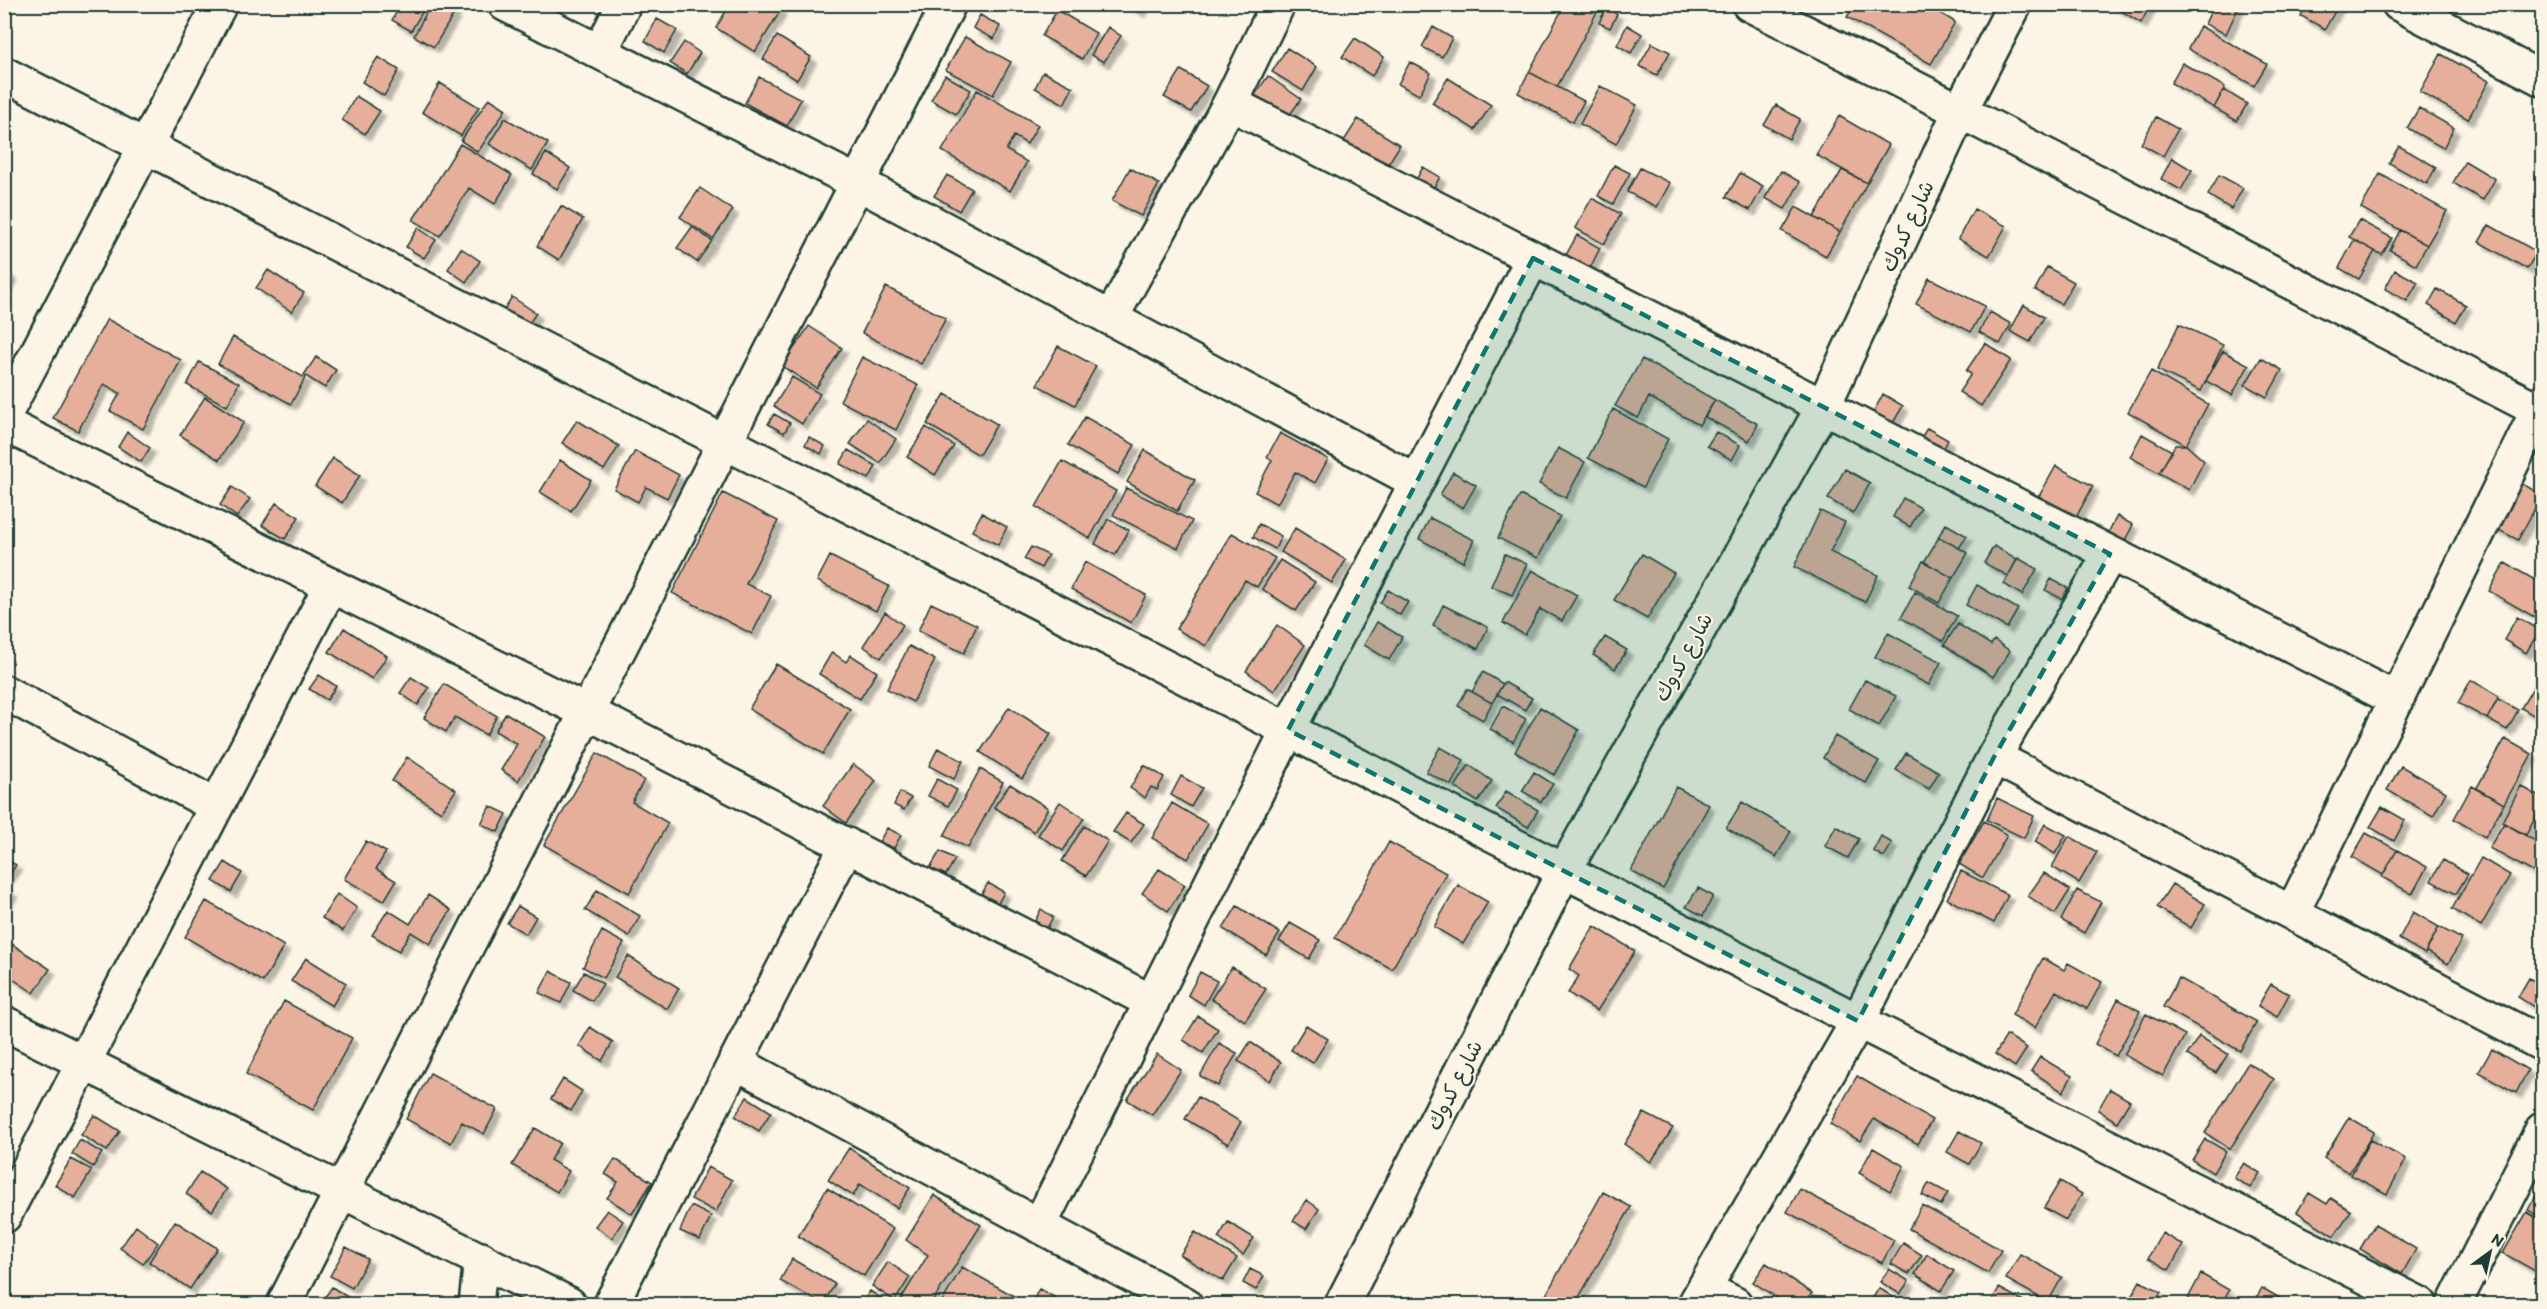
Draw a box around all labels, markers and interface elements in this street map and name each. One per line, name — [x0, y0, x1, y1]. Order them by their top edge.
street label: شارع كدوك — [1875, 176, 1942, 277]
street label: شارع كدوك — [1648, 608, 1720, 707]
street label: شارع كدوك — [1421, 1036, 1490, 1136]
north arrow — [2460, 1222, 2520, 1282]
text: N — [2488, 1229, 2508, 1251]

